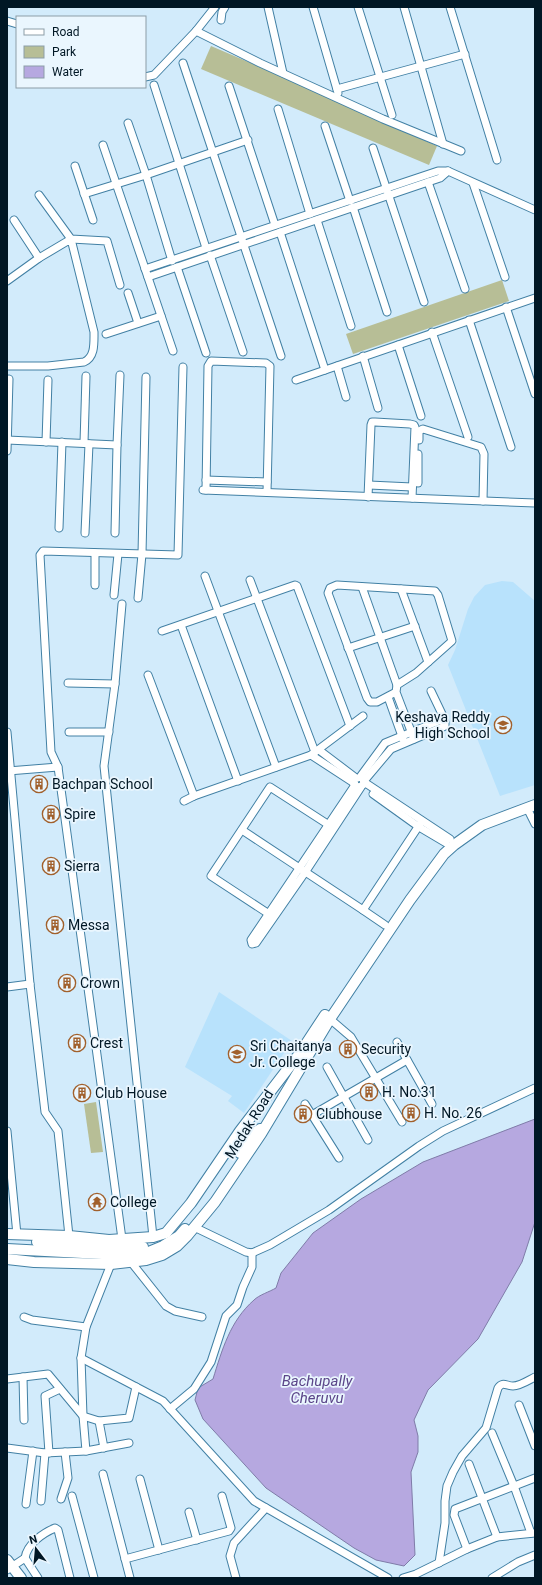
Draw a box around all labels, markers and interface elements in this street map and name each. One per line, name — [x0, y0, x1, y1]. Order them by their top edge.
legend — [16, 16, 146, 88]
text: Road — [52, 25, 80, 39]
text: Park — [52, 45, 77, 59]
text: Water — [52, 65, 83, 79]
place label: Keshava Reddy High School — [395, 709, 490, 741]
school or university icon: Keshava Reddy High School — [493, 715, 513, 735]
building icon: Bachpan School — [29, 774, 49, 794]
place label: Bachpan School — [52, 776, 153, 792]
building icon: Spire — [41, 804, 61, 824]
place label: Spire — [64, 806, 96, 822]
building icon: Sierra — [41, 856, 61, 876]
place label: Sierra — [64, 858, 100, 874]
building icon: Messa — [45, 915, 65, 935]
place label: Messa — [68, 917, 110, 933]
building icon: Crown — [57, 973, 77, 993]
place label: Crown — [80, 975, 120, 991]
building icon: Crest — [67, 1033, 87, 1053]
place label: Crest — [90, 1035, 123, 1051]
place label: Sri Chaitanya Jr. College — [250, 1038, 332, 1070]
building icon: Security — [338, 1039, 358, 1059]
place label: Security — [361, 1041, 412, 1057]
school or university icon: Sri Chaitanya Jr. College — [227, 1044, 247, 1064]
building icon: H. No.31 — [359, 1082, 379, 1102]
building icon: Club House — [72, 1083, 92, 1103]
place label: H. No.31 — [382, 1084, 437, 1100]
place label: Club House — [95, 1085, 167, 1101]
street label: Medak Road — [222, 1087, 276, 1161]
building icon: H. No. 26 — [401, 1103, 421, 1123]
building icon: Clubhouse — [293, 1104, 313, 1124]
place label: H. No. 26 — [424, 1105, 482, 1121]
place label: Clubhouse — [316, 1106, 382, 1122]
temple icon: College — [87, 1192, 107, 1212]
place label: College — [110, 1194, 157, 1210]
water label: Bachupally Cheruvu — [282, 1372, 353, 1407]
north arrow — [16, 1529, 56, 1569]
text: N — [28, 1532, 39, 1547]

